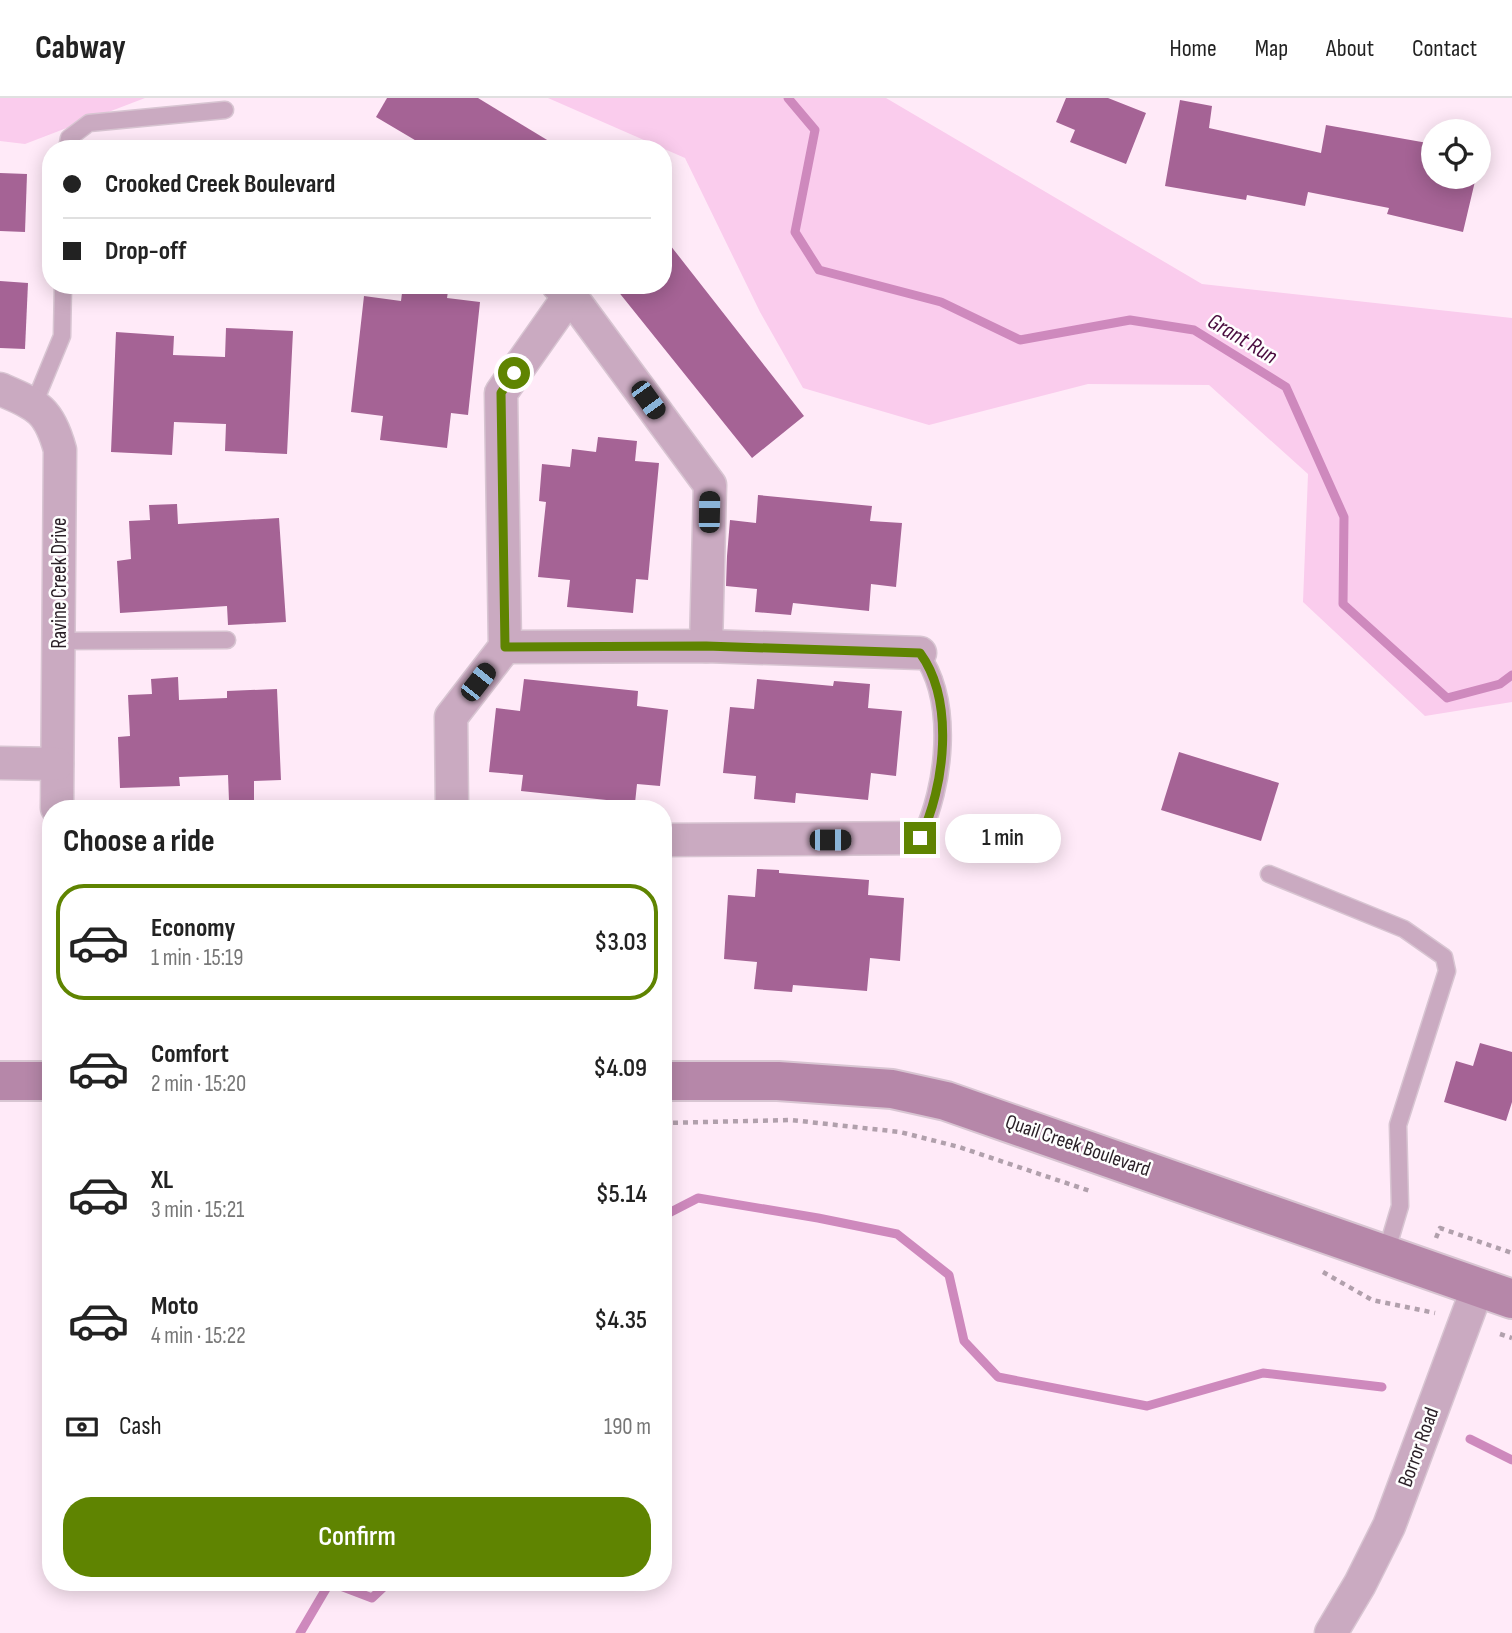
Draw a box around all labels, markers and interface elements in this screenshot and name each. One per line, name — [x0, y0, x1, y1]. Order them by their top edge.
text: Cabway — [35, 28, 126, 68]
text: Home — [1169, 34, 1217, 63]
text: Map — [1255, 34, 1288, 63]
text: About — [1326, 34, 1374, 63]
text: Contact — [1412, 34, 1477, 63]
map controls — [1421, 119, 1491, 189]
button: locate — [1421, 119, 1491, 189]
text: Crooked Creek Boulevard — [105, 169, 335, 200]
text: Drop-off — [105, 236, 186, 267]
water label: Grant Run — [1203, 307, 1283, 371]
route start — [498, 357, 530, 389]
car — [628, 377, 669, 423]
car — [699, 491, 720, 533]
street label: Ravine Creek Drive — [47, 518, 72, 648]
car — [457, 659, 500, 705]
callout: 1 min — [944, 814, 1060, 862]
text: Choose a ride — [63, 822, 215, 861]
route end — [904, 822, 936, 854]
text: 1 min — [982, 824, 1024, 852]
car — [810, 830, 852, 851]
icon: car — [67, 911, 130, 974]
text: Economy — [151, 913, 235, 944]
text: $3.03 — [594, 927, 647, 958]
text: 1 min · 15:19 — [151, 944, 243, 972]
icon: car — [67, 1037, 130, 1100]
text: Comfort — [151, 1039, 229, 1070]
text: $4.09 — [593, 1053, 647, 1084]
text: 2 min · 15:20 — [151, 1070, 246, 1098]
street label: Quail Creek Boulevard — [1002, 1109, 1154, 1182]
icon: car — [67, 1163, 130, 1226]
text: XL — [151, 1165, 173, 1196]
text: $5.14 — [596, 1179, 647, 1210]
text: 3 min · 15:21 — [151, 1196, 244, 1224]
icon: car — [67, 1289, 130, 1352]
text: Moto — [151, 1291, 199, 1322]
text: $4.35 — [594, 1305, 647, 1336]
text: 4 min · 15:22 — [151, 1322, 246, 1350]
street label: Borror Road — [1393, 1404, 1444, 1490]
icon: cash — [63, 1408, 101, 1446]
text: Cash — [119, 1411, 162, 1442]
text: 190 m — [604, 1413, 651, 1441]
button: Confirm — [63, 1497, 651, 1577]

